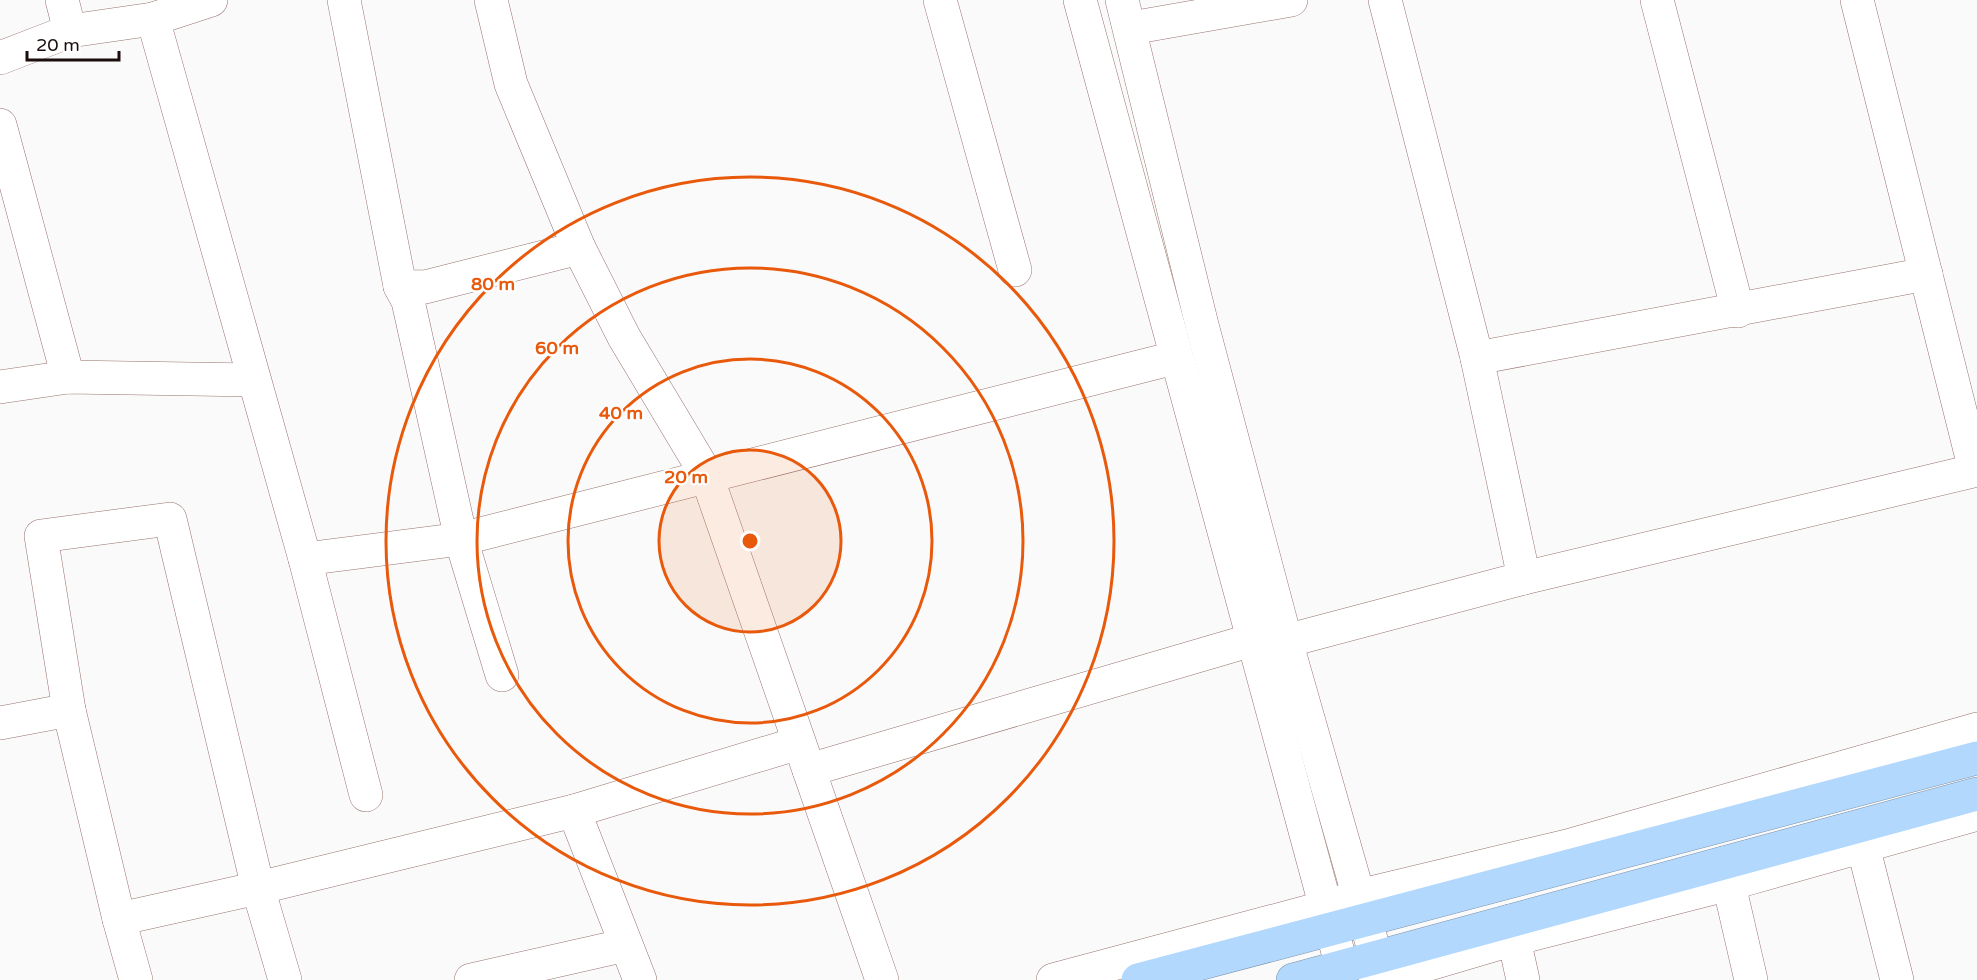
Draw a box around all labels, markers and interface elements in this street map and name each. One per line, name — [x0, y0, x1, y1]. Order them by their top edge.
scale bar — [27, 24, 118, 62]
text: 20 m — [36, 34, 80, 56]
text: 80 m — [471, 273, 515, 295]
text: 60 m — [535, 337, 579, 359]
text: 40 m — [599, 402, 643, 424]
text: 20 m — [664, 466, 708, 488]
centre of rings — [740, 531, 760, 551]

